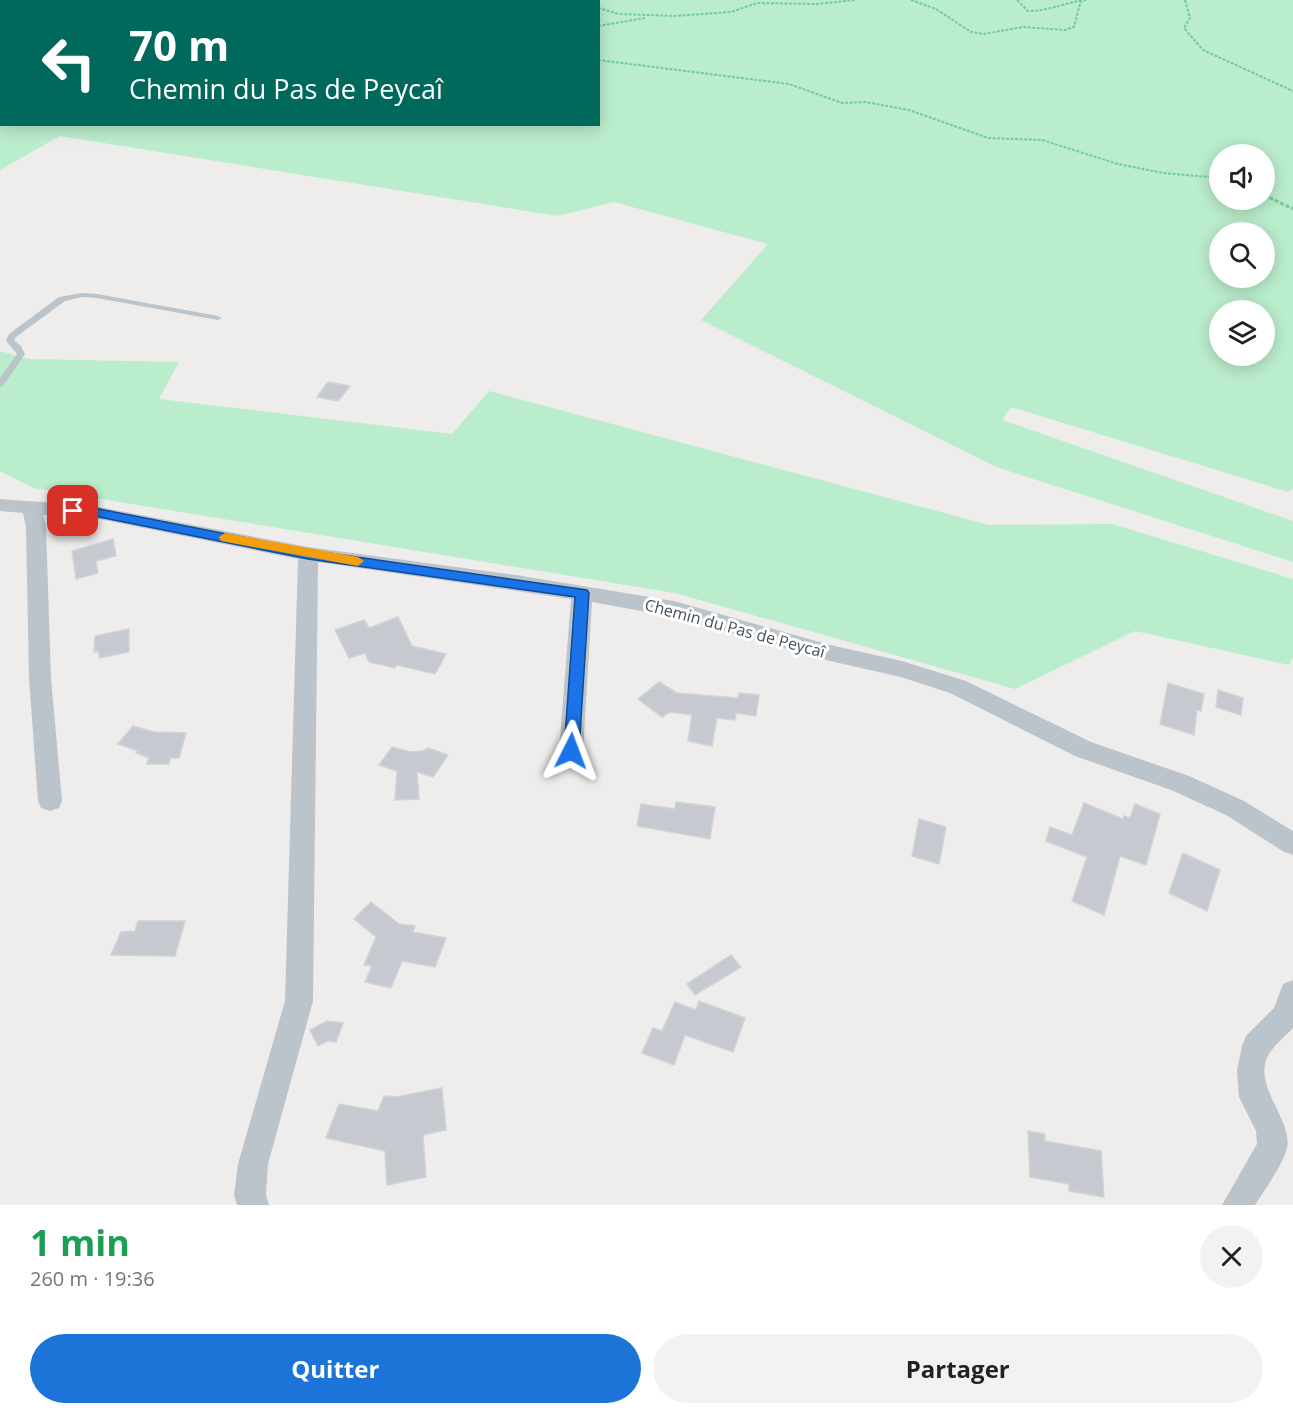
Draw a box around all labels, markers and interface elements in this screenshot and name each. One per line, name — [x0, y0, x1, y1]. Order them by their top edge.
text: 70 m — [129, 16, 229, 73]
icon: left — [30, 24, 108, 102]
text: Chemin du Pas de Peycaî — [129, 70, 443, 107]
map controls — [1209, 144, 1275, 366]
button: sound — [1209, 144, 1275, 210]
button: search — [1209, 222, 1275, 288]
button: layers — [1209, 300, 1275, 366]
pin — [47, 485, 98, 536]
icon: arrive — [56, 494, 89, 527]
street label: Chemin du Pas de Peycaî — [642, 593, 829, 663]
position arrow — [539, 719, 603, 783]
text: 1 min — [30, 1218, 130, 1267]
button: close — [1200, 1225, 1263, 1288]
text: 260 m · 19:36 — [30, 1265, 155, 1292]
button: Quitter — [30, 1334, 641, 1403]
button: Partager — [653, 1334, 1263, 1403]

